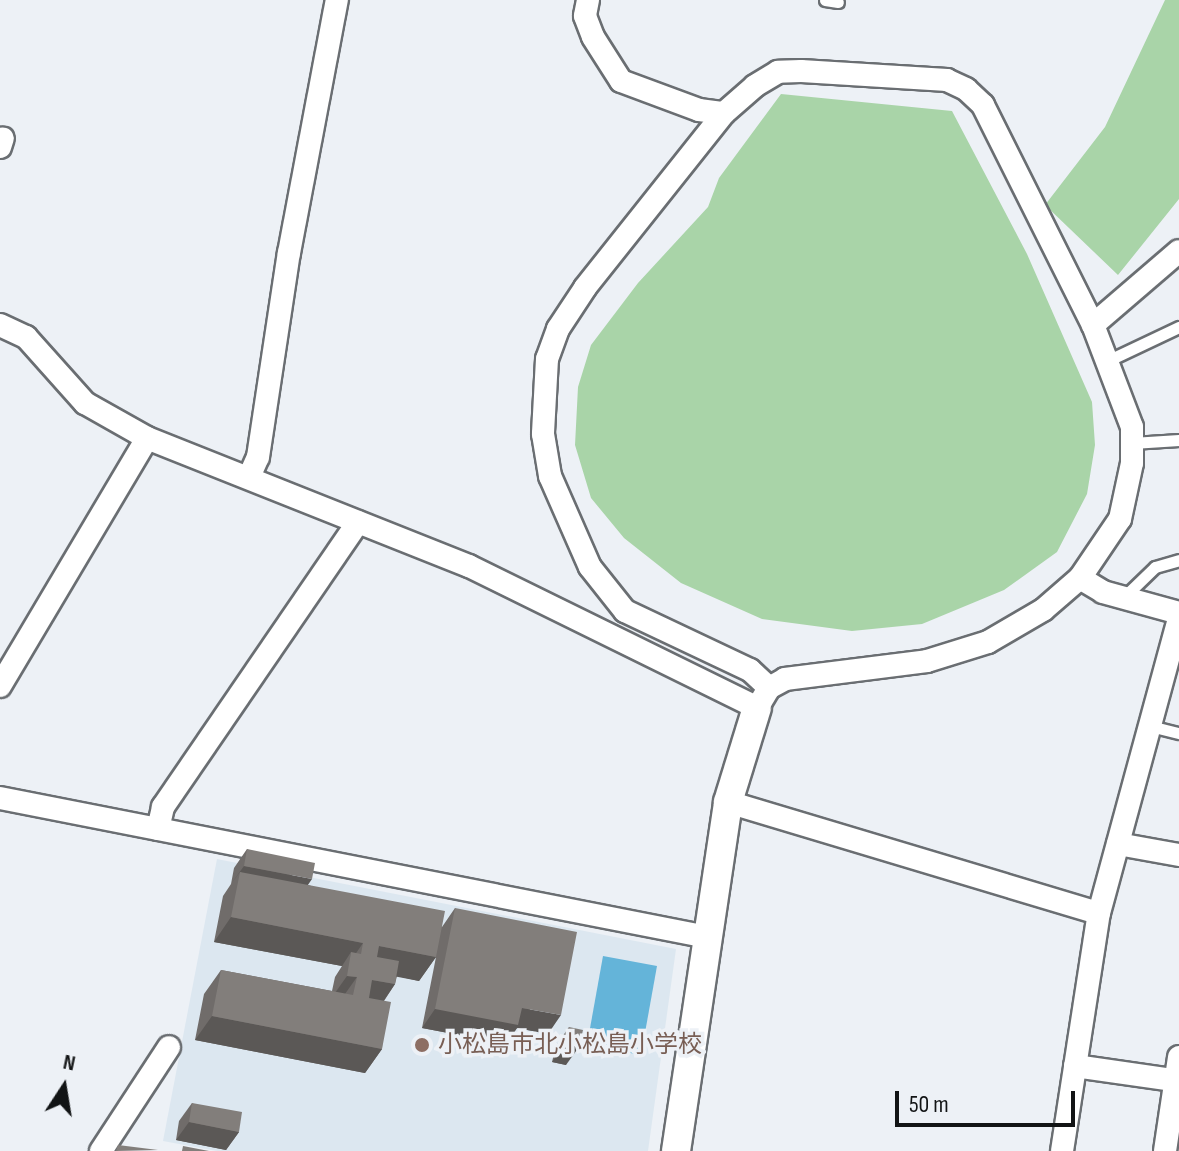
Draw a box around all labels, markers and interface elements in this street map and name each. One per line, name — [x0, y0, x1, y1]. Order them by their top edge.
place label: 小松島市北小松島小学校 — [438, 1031, 702, 1059]
marker: 小松島市北小松島小学校 — [413, 1036, 431, 1054]
north arrow — [24, 1047, 104, 1127]
text: N — [61, 1049, 78, 1077]
scale bar — [899, 1075, 1079, 1125]
text: 50 m — [909, 1090, 949, 1119]

